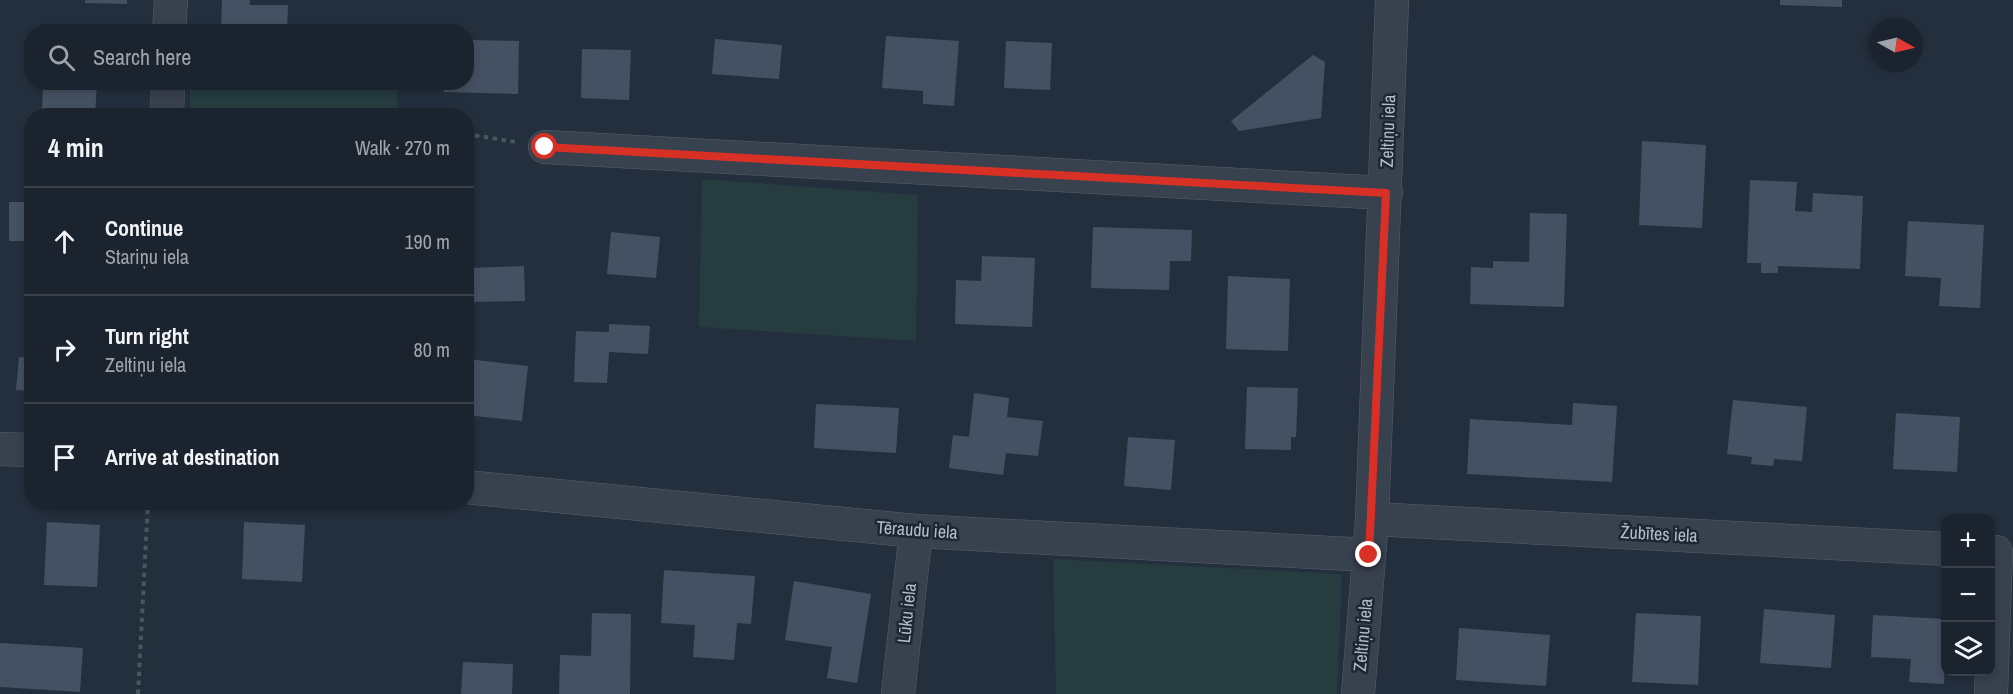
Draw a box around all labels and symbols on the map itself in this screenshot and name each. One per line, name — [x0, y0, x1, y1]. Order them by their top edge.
north arrow — [1869, 18, 1923, 72]
street label: Zeltiņu iela — [1374, 94, 1401, 168]
route start — [531, 133, 557, 159]
street label: Tēraudu iela — [876, 514, 958, 545]
street label: Žubītes iela — [1620, 519, 1698, 548]
route end — [1355, 541, 1381, 567]
street label: Lūku iela — [891, 582, 922, 644]
street label: Zeltiņu iela — [1347, 597, 1378, 672]

